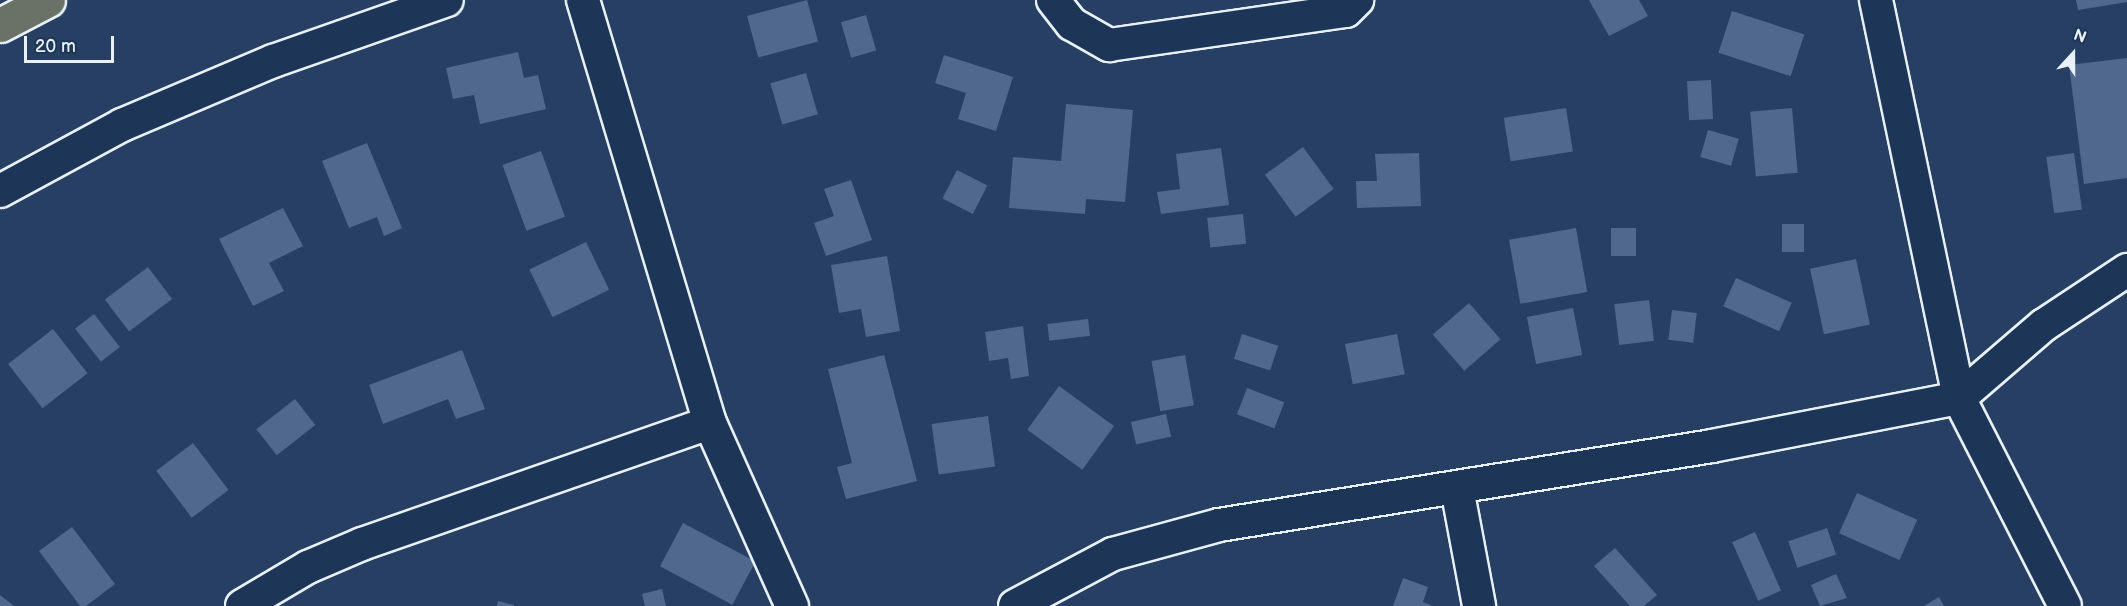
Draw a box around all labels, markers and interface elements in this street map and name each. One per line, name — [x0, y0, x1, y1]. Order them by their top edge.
scale bar — [27, 24, 117, 62]
north arrow — [2043, 24, 2103, 84]
text: N — [2071, 26, 2089, 48]
text: 20 m — [35, 36, 76, 57]

